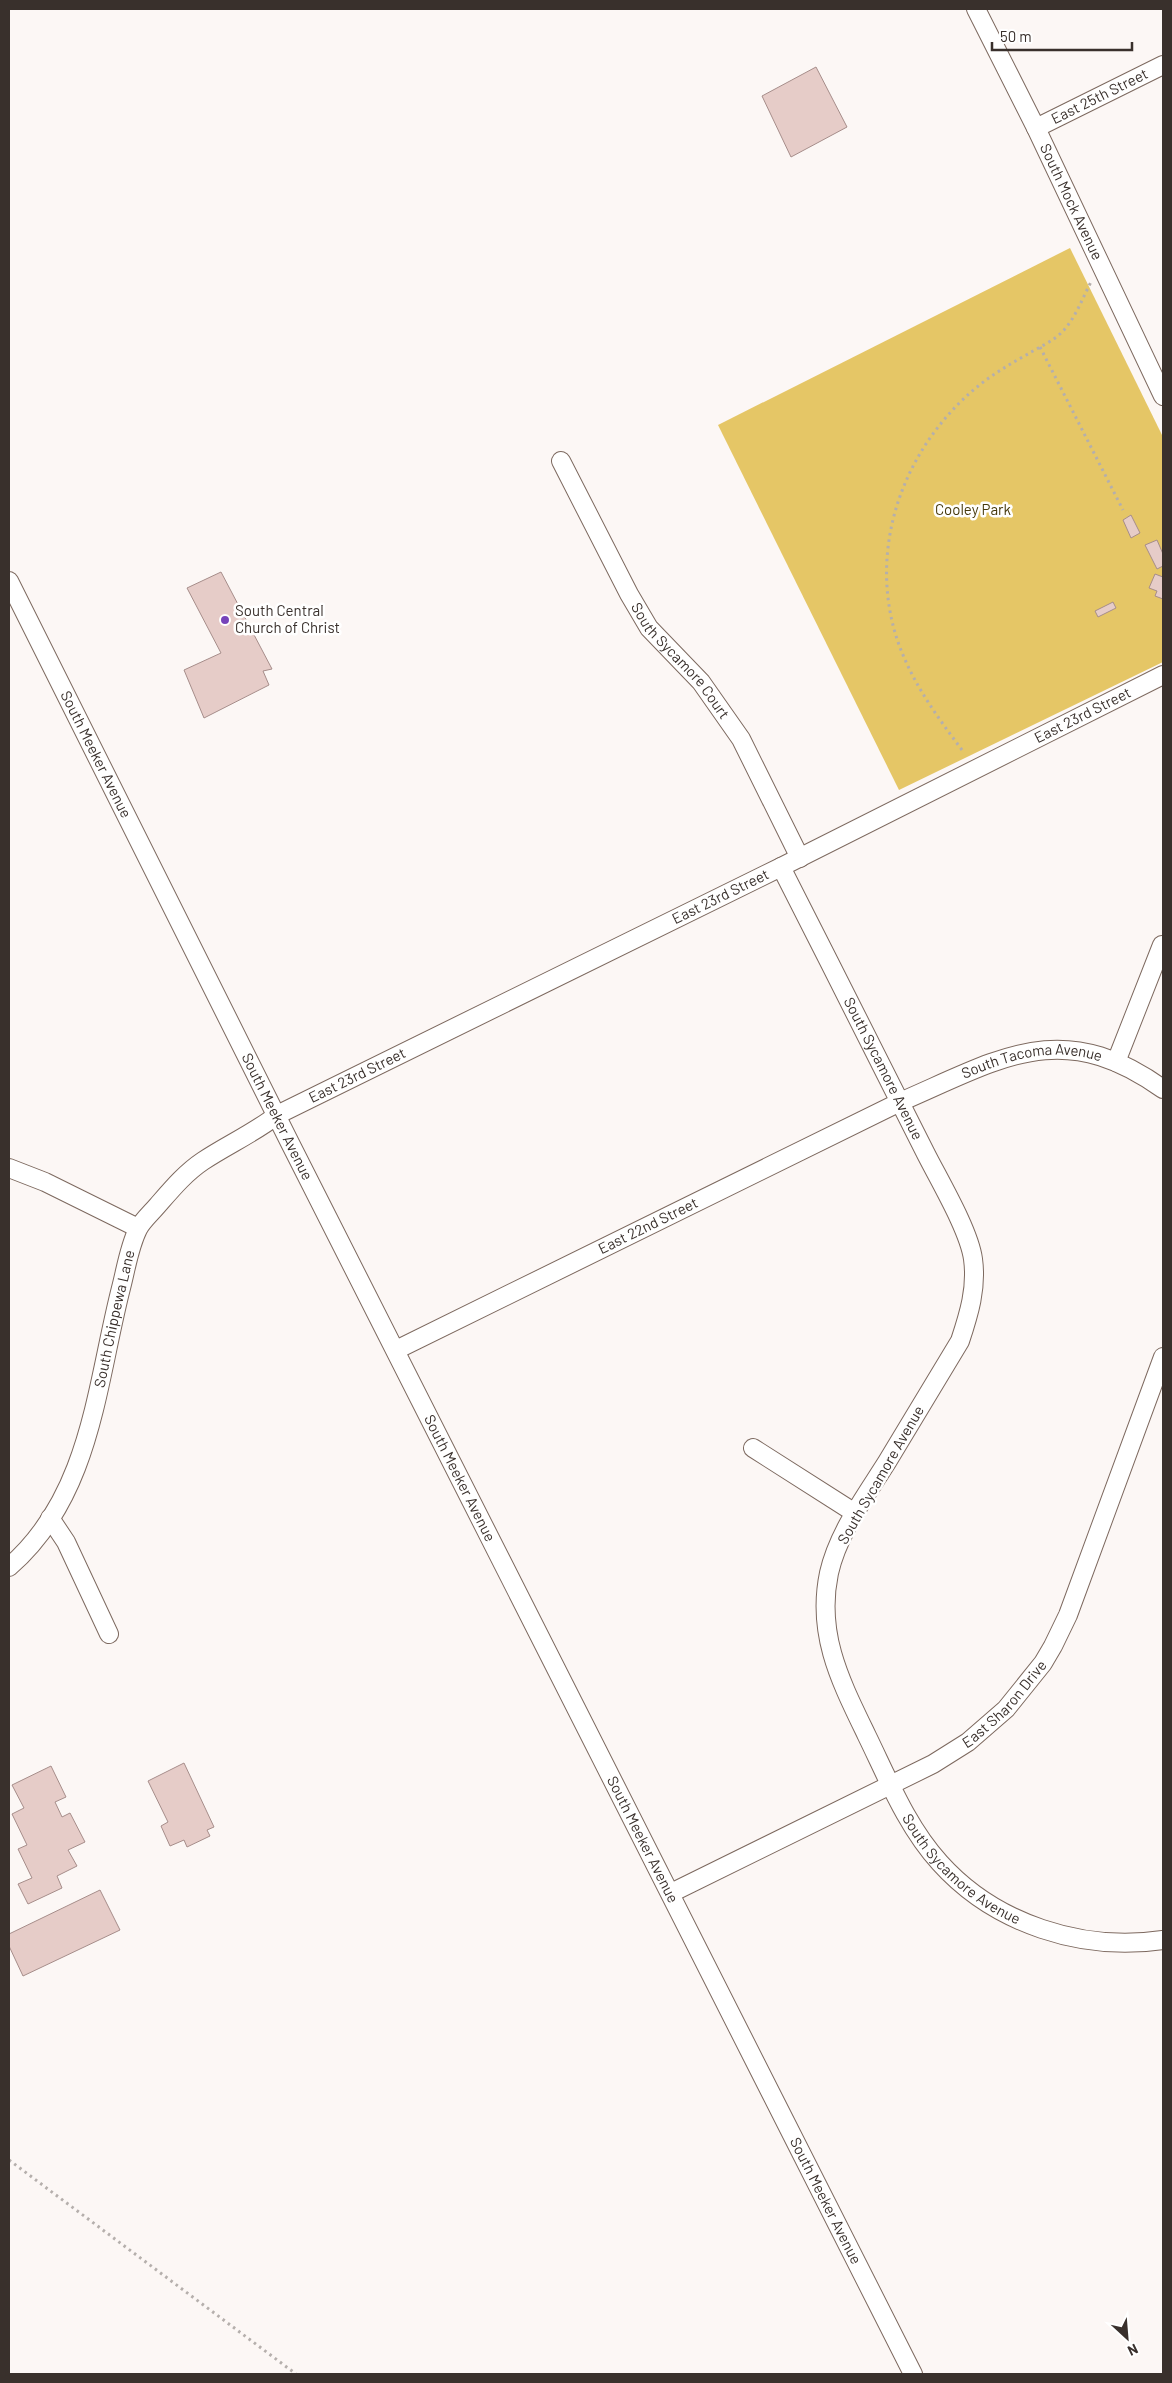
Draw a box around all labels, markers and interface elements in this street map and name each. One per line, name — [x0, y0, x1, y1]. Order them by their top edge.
scale bar — [992, 20, 1132, 52]
text: 50 m — [1000, 27, 1032, 45]
street label: East 25th Street — [1048, 64, 1151, 127]
street label: South Mock Avenue — [1037, 140, 1107, 262]
park label: Cooley Park — [935, 500, 1012, 518]
street label: South Sycamore Court — [628, 599, 734, 722]
place label: South Central Church of Christ — [235, 601, 340, 636]
marker: South Central Church of Christ — [219, 614, 231, 626]
street label: East 23rd Street — [1031, 683, 1134, 746]
street label: South Meeker Avenue — [57, 688, 136, 821]
street label: East 23rd Street — [669, 864, 772, 927]
street label: South Sycamore Avenue — [841, 994, 927, 1142]
street label: South Tacoma Avenue — [958, 1040, 1105, 1082]
street label: East 23rd Street — [305, 1043, 408, 1106]
street label: South Meeker Avenue — [238, 1050, 317, 1183]
street label: East 22nd Street — [595, 1193, 700, 1257]
street label: South Chippewa Lane — [89, 1248, 138, 1389]
street label: South Sycamore Avenue — [833, 1402, 927, 1547]
street label: South Meeker Avenue — [421, 1411, 500, 1544]
street label: East Sharon Drive — [959, 1656, 1050, 1751]
street label: South Meeker Avenue — [604, 1773, 683, 1905]
street label: South Sycamore Avenue — [899, 1810, 1024, 1927]
street label: South Meeker Avenue — [787, 2134, 866, 2267]
north arrow — [1102, 2313, 1152, 2363]
text: N — [1125, 2340, 1141, 2360]

